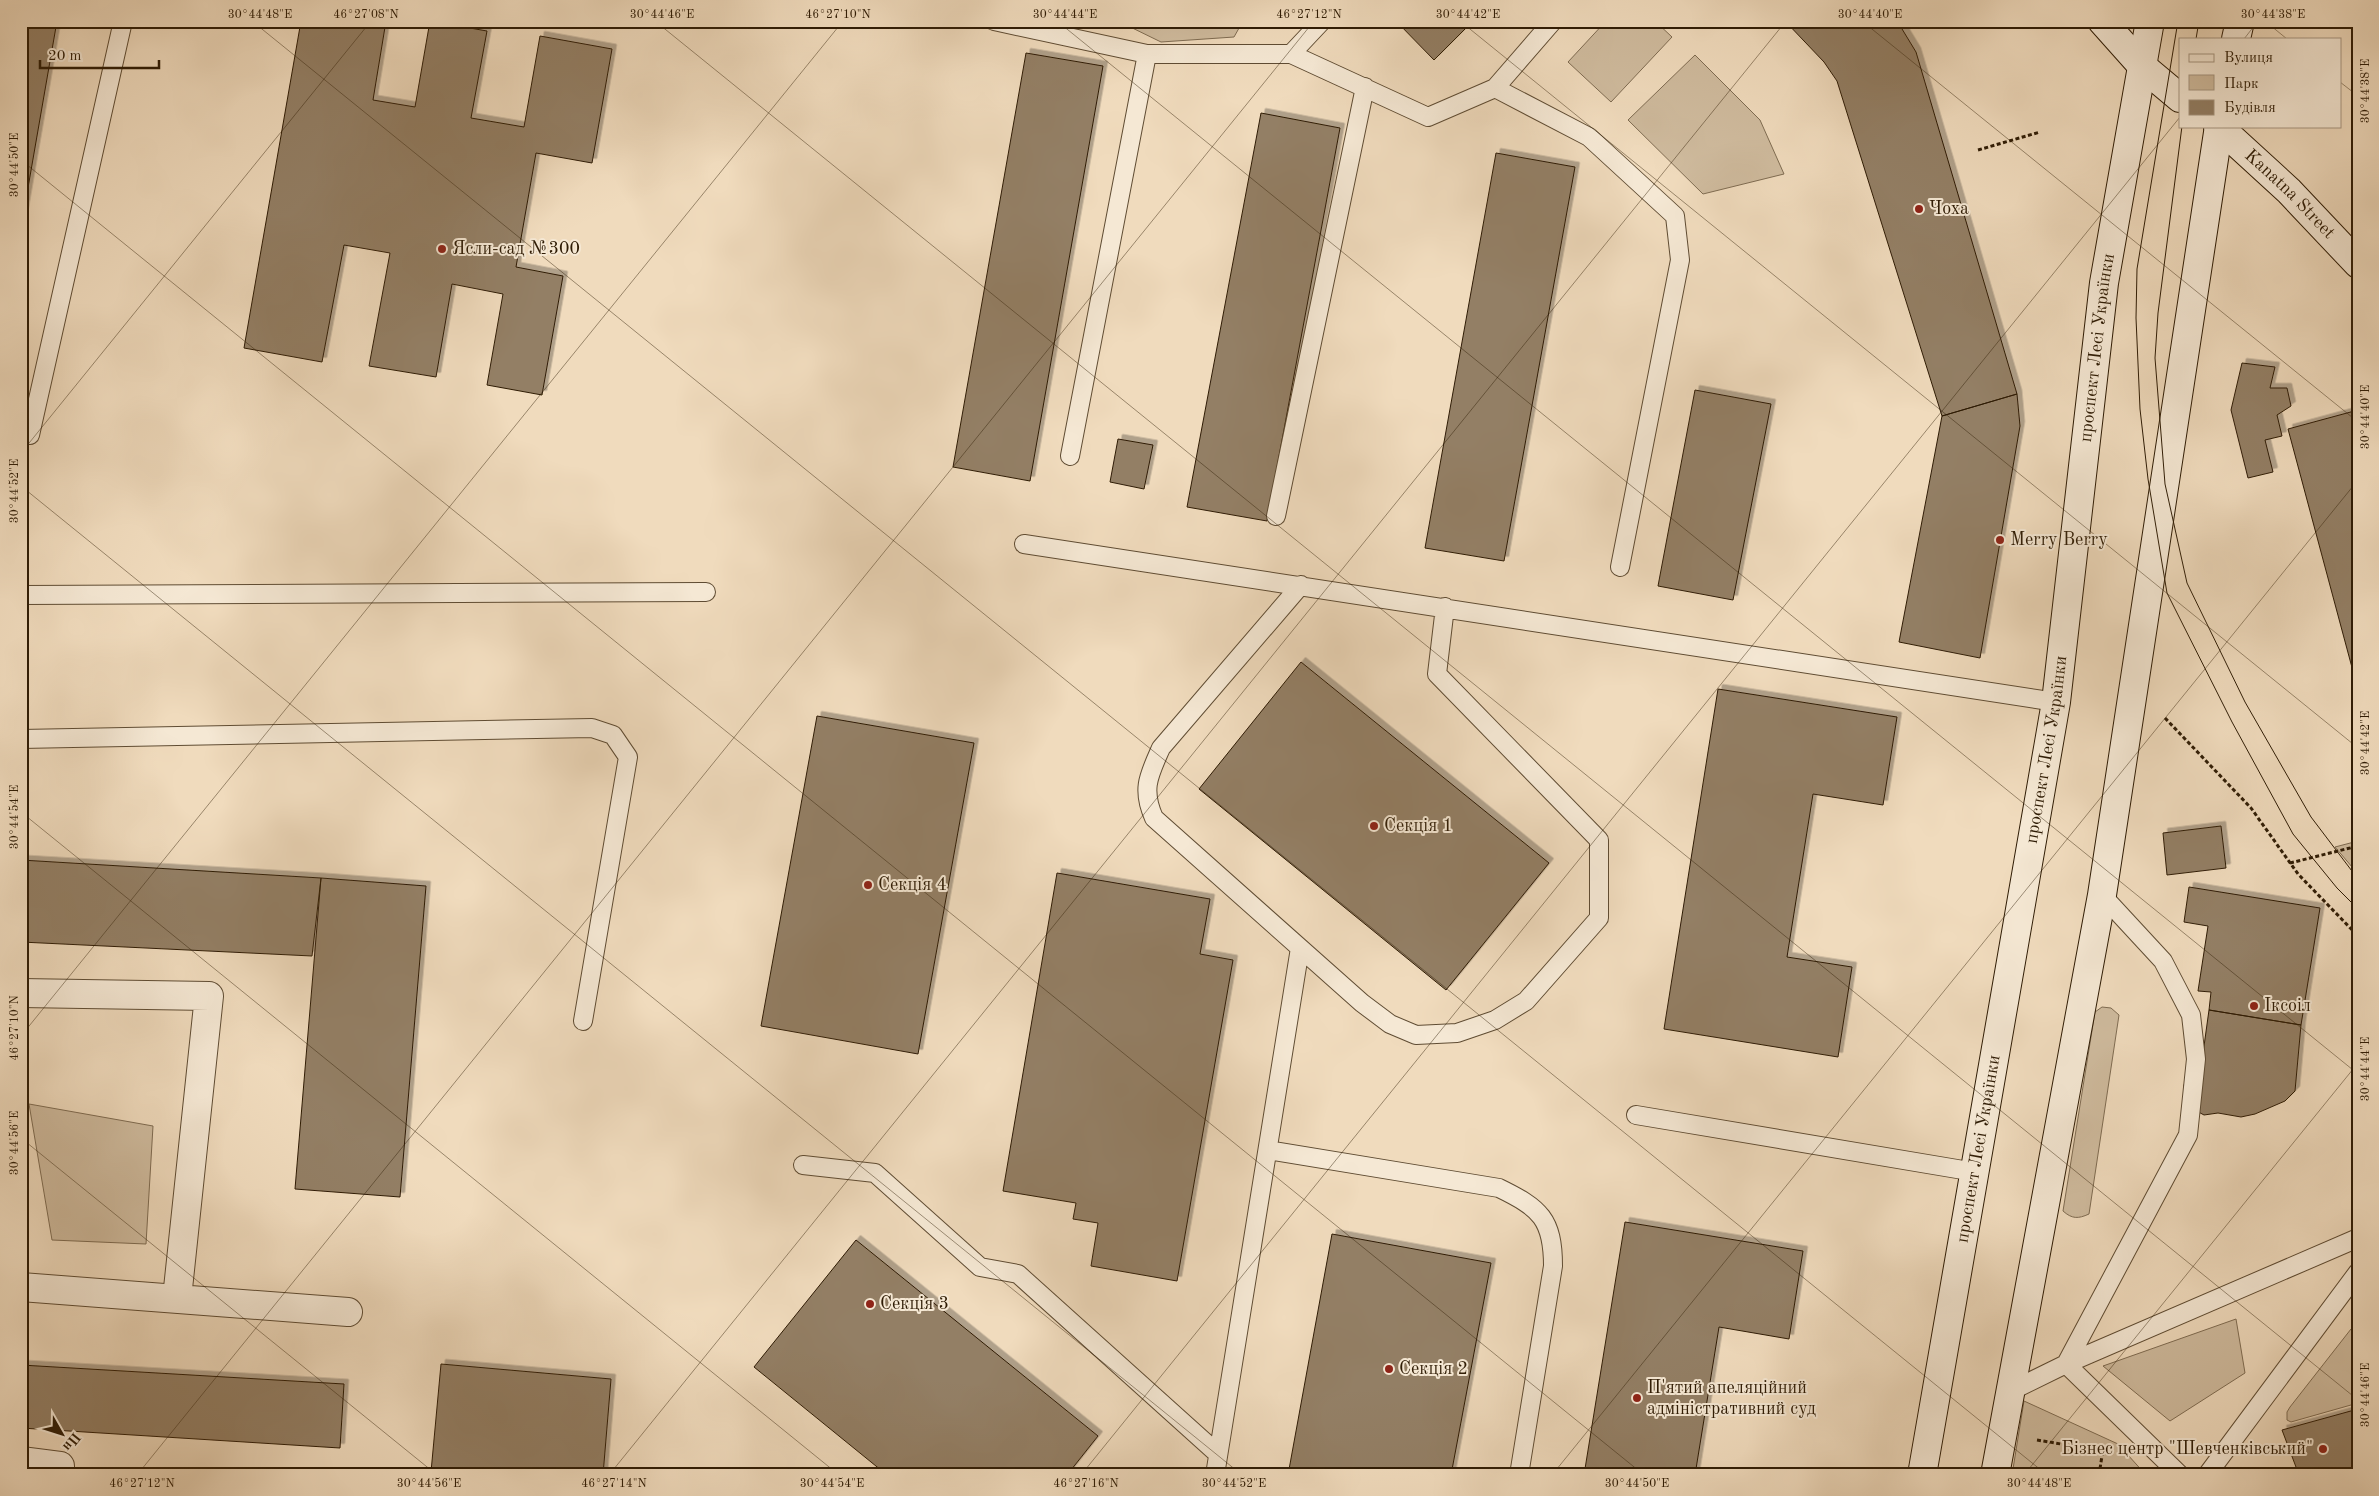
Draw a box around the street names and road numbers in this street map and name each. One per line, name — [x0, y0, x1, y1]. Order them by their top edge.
street label: Kanatna Street — [2241, 146, 2338, 242]
street label: проспект Лесі Українки — [2077, 252, 2118, 443]
street label: проспект Лесі Українки — [2023, 655, 2070, 845]
street label: проспект Лесі Українки — [1953, 1054, 2004, 1244]

